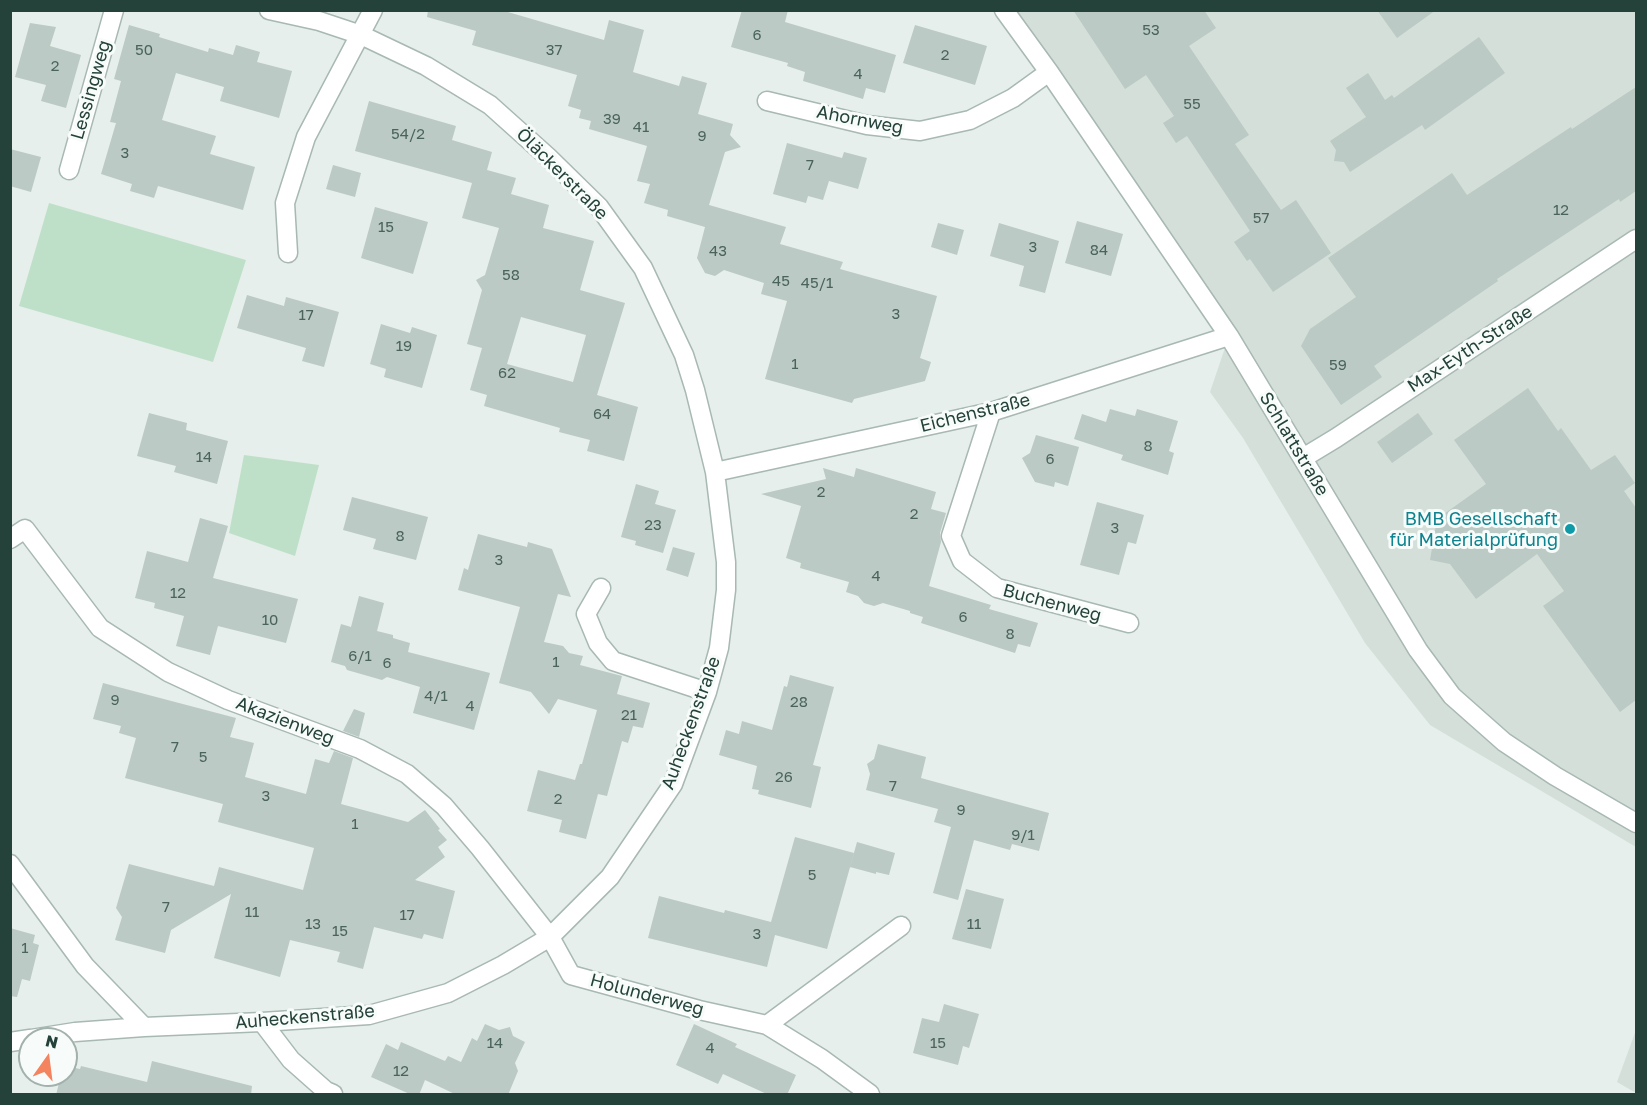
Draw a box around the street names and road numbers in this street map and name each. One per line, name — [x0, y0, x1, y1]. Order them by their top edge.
street label: Lessingweg — [66, 38, 116, 142]
street label: Ahornweg — [815, 101, 905, 139]
street label: Öläckerstraße — [512, 124, 612, 224]
street label: Max-Eyth-Straße — [1404, 301, 1536, 397]
street label: Schlattstraße — [1255, 388, 1333, 500]
street label: Eichenstraße — [918, 389, 1032, 437]
street label: Buchenweg — [1000, 579, 1104, 627]
street label: Auheckenstraße — [657, 654, 725, 792]
street label: Akazienweg — [233, 692, 337, 750]
street label: Holunderweg — [588, 969, 706, 1021]
street label: Auheckenstraße — [234, 1000, 376, 1034]

